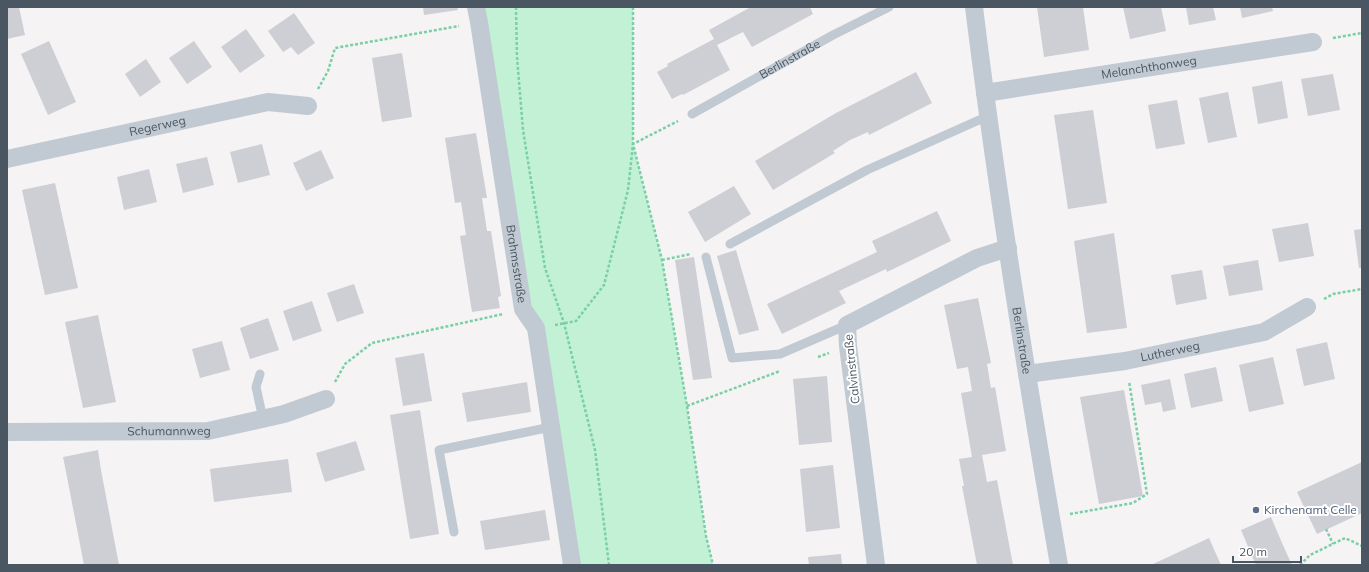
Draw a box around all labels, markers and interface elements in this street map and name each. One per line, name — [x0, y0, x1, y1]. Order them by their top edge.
street label: Berlinstraße — [756, 36, 823, 82]
street label: Melanchthonweg — [1100, 52, 1198, 82]
street label: Regerweg — [128, 112, 187, 139]
street label: Brahmsstraße — [503, 224, 530, 304]
street label: Berlinstraße — [1009, 306, 1035, 375]
street label: Calvinstraße — [840, 333, 863, 405]
street label: Lutherweg — [1139, 338, 1201, 365]
street label: Schumannweg — [127, 423, 211, 438]
place label: Kirchenamt Celle — [1264, 502, 1357, 517]
marker: Kirchenamt Celle — [1251, 505, 1261, 515]
scale bar — [1233, 538, 1301, 564]
text: 20 m — [1239, 544, 1267, 559]

